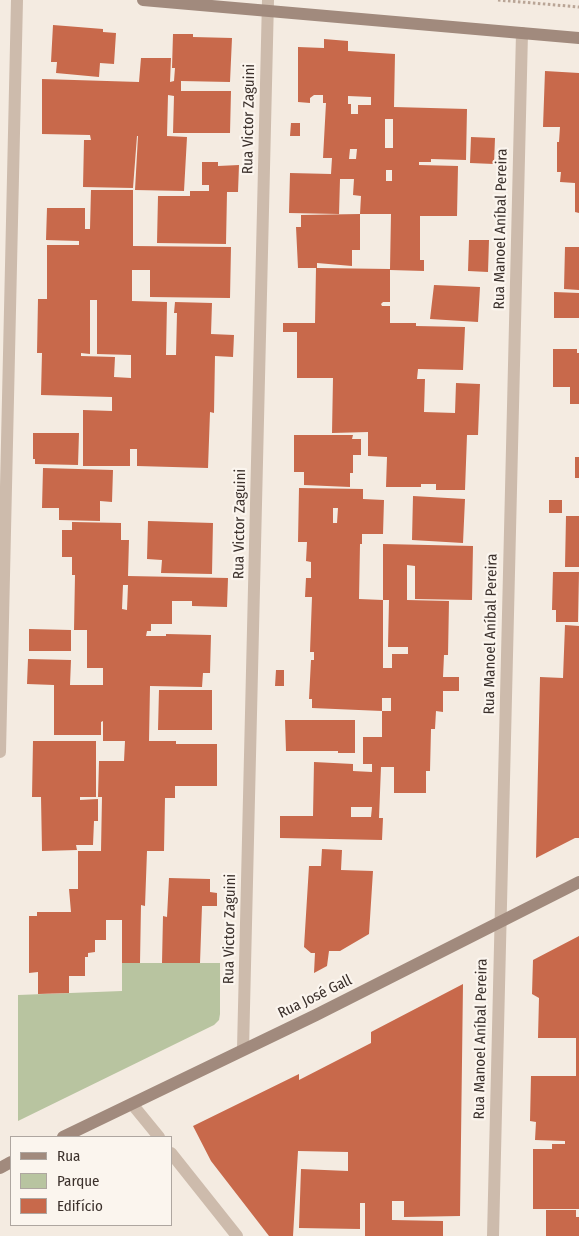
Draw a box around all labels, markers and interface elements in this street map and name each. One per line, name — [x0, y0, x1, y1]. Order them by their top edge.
street label: Rua Victor Zaguini — [239, 64, 259, 174]
street label: Rua Manoel Aníbal Pereira — [491, 148, 511, 310]
street label: Rua Victor Zaguini — [230, 469, 250, 579]
street label: Rua Manoel Aníbal Pereira — [481, 553, 501, 715]
street label: Rua Victor Zaguini — [220, 874, 240, 984]
street label: Rua Manoel Aníbal Pereira — [471, 958, 491, 1120]
street label: Rua José Gall — [275, 971, 355, 1023]
legend — [10, 1136, 172, 1226]
text: Rua — [57, 1147, 80, 1165]
text: Parque — [57, 1172, 100, 1190]
text: Edifício — [57, 1197, 103, 1215]

